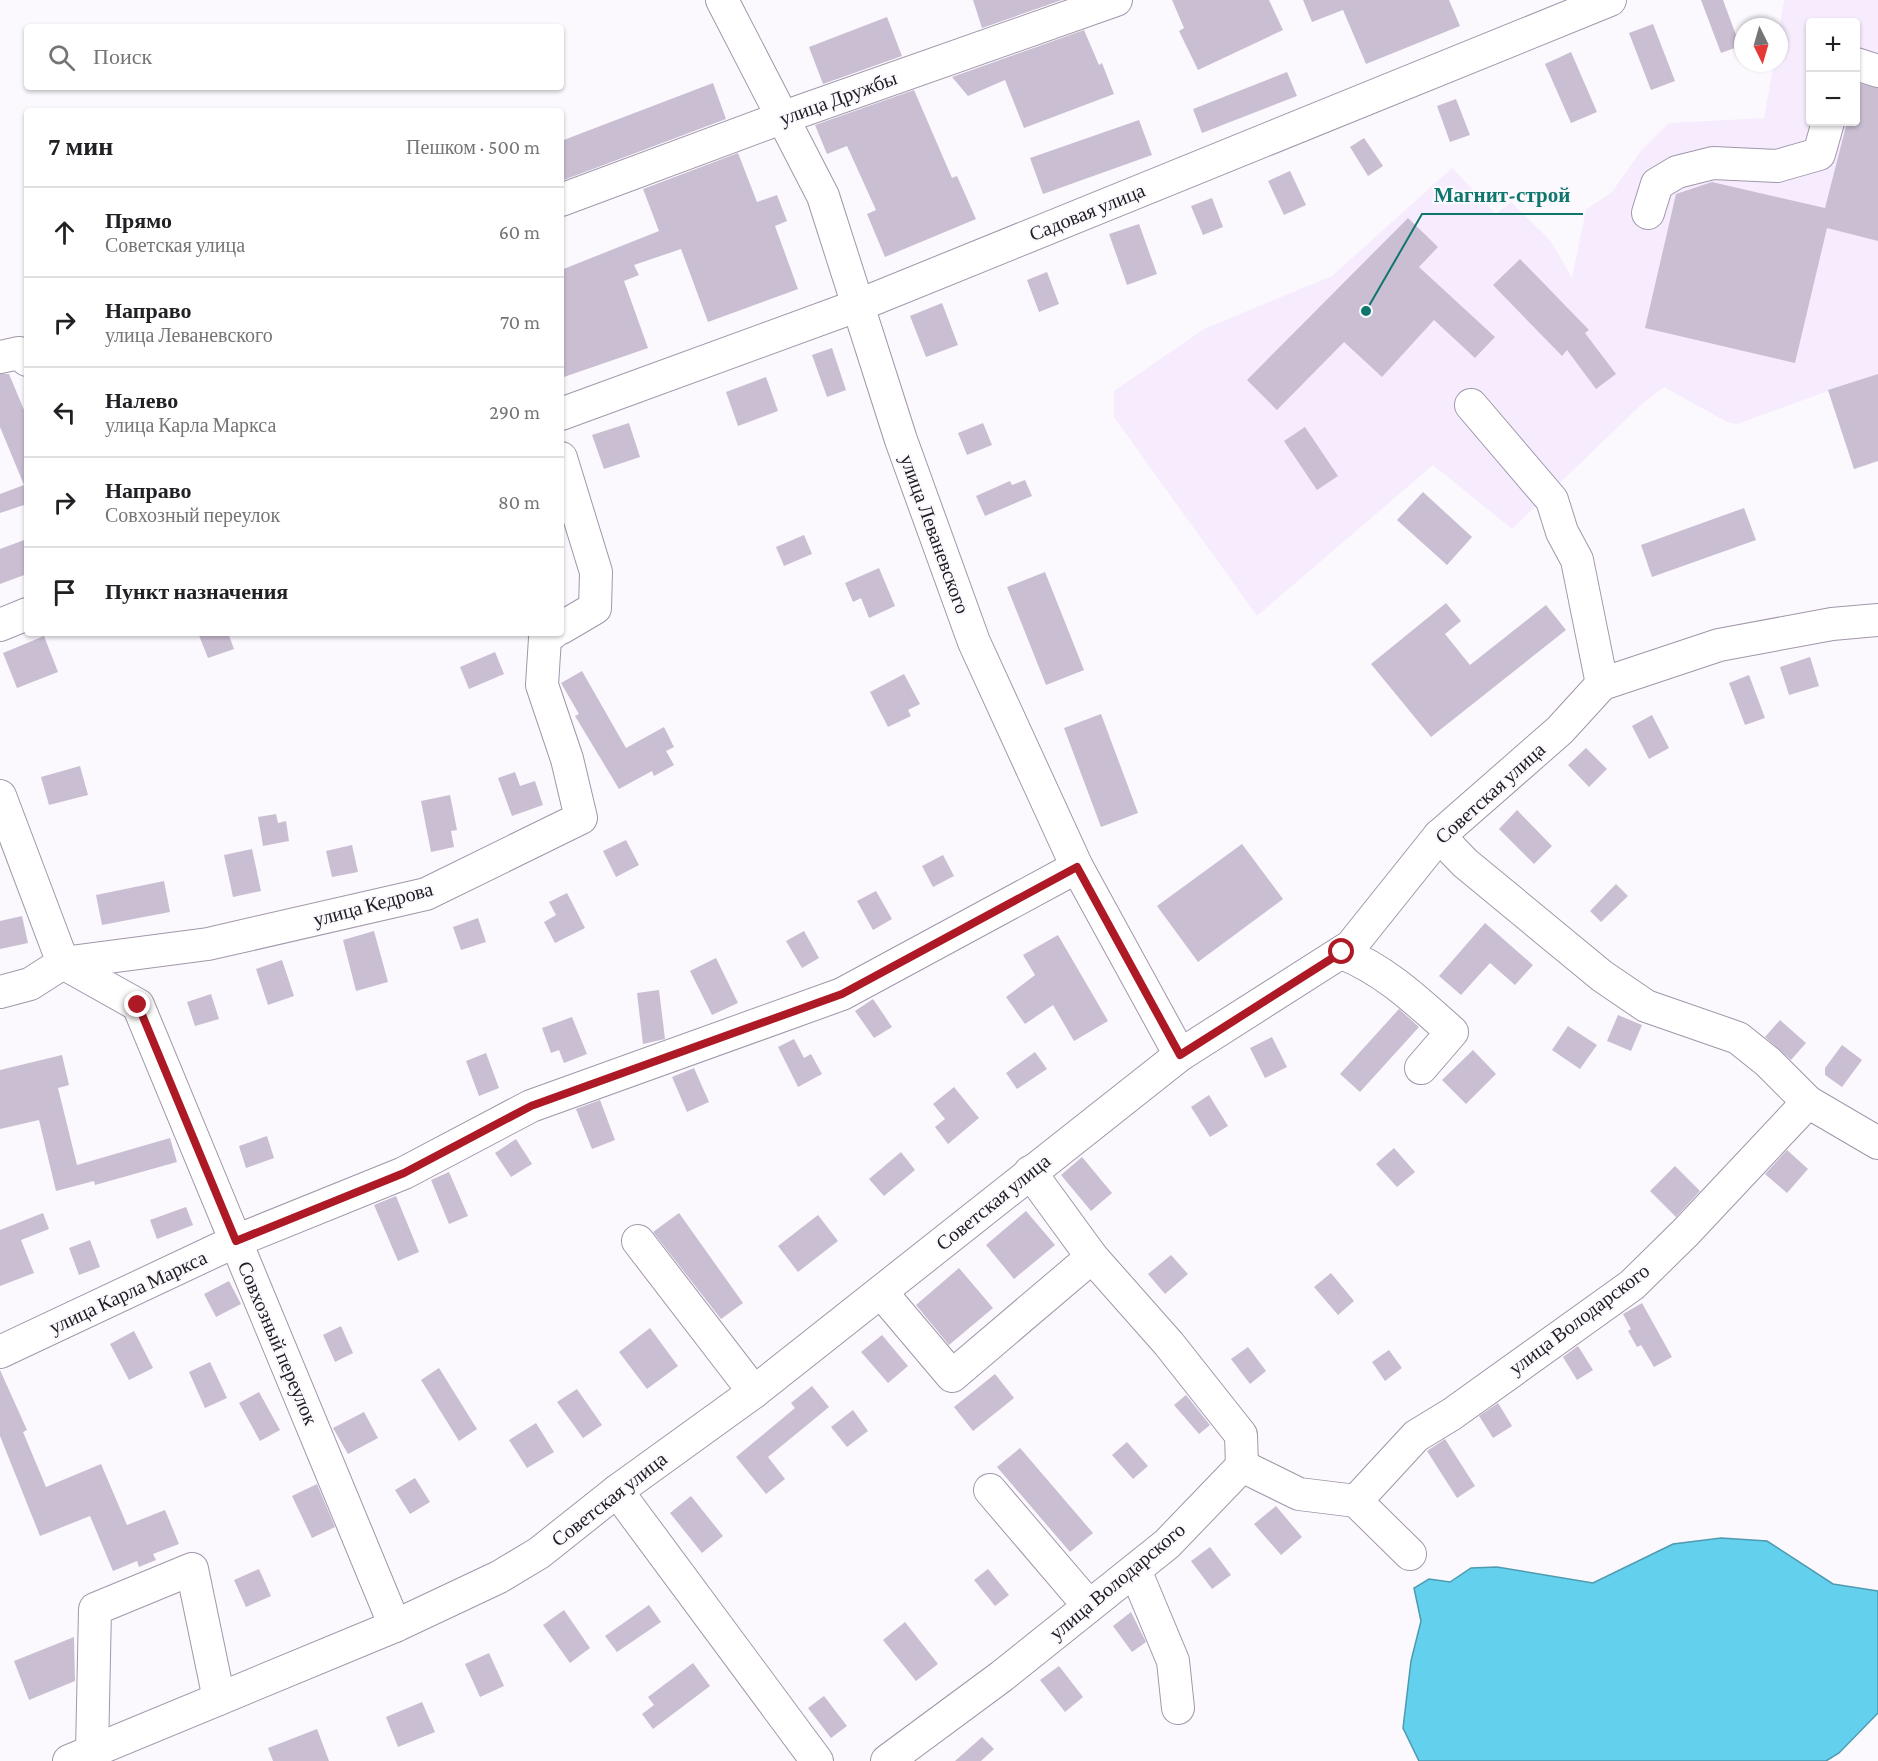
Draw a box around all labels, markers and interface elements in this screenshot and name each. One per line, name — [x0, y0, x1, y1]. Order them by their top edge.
north arrow — [1734, 18, 1788, 72]
map controls — [1806, 18, 1860, 126]
button: + — [1806, 18, 1860, 72]
search box — [24, 24, 564, 90]
icon: search — [45, 41, 78, 74]
text: Поиск — [93, 44, 152, 69]
street label: улица Дружбы — [776, 67, 900, 130]
button: − — [1806, 72, 1860, 126]
text: 7 мин — [48, 132, 113, 161]
text: Пешком · 500 m — [406, 136, 540, 158]
callout: Магнит-строй — [1422, 175, 1583, 214]
street label: Садовая улица — [1026, 179, 1149, 246]
text: Магнит-строй — [1434, 183, 1570, 207]
text: Прямо — [105, 208, 172, 233]
icon: ahead — [48, 216, 81, 249]
text: 60 m — [499, 221, 540, 243]
text: Советская улица — [105, 234, 245, 256]
text: Направо — [105, 298, 191, 323]
icon: right — [48, 306, 81, 339]
text: 70 m — [500, 311, 540, 333]
text: улица Леваневского — [105, 324, 273, 346]
text: Налево — [105, 388, 178, 413]
icon: left — [48, 396, 81, 429]
text: 290 m — [489, 401, 540, 423]
text: улица Карла Маркса — [105, 414, 276, 436]
street label: улица Леваневского — [895, 451, 974, 617]
text: Направо — [105, 478, 191, 503]
icon: right — [48, 486, 81, 519]
text: 80 m — [498, 491, 540, 513]
text: Совхозный переулок — [105, 504, 280, 526]
icon: arrive — [48, 576, 81, 609]
text: Пункт назначения — [105, 579, 288, 604]
street label: Советская улица — [1431, 738, 1550, 849]
street label: улица Кедрова — [311, 877, 435, 931]
route start — [1328, 938, 1354, 964]
route end — [124, 991, 150, 1017]
street label: Советская улица — [932, 1149, 1055, 1255]
street label: улица Карла Маркса — [46, 1246, 211, 1339]
street label: Совхозный переулок — [233, 1258, 322, 1429]
street label: улица Володарского — [1505, 1259, 1654, 1380]
street label: Советская улица — [547, 1447, 672, 1552]
street label: улица Володарского — [1045, 1518, 1190, 1645]

